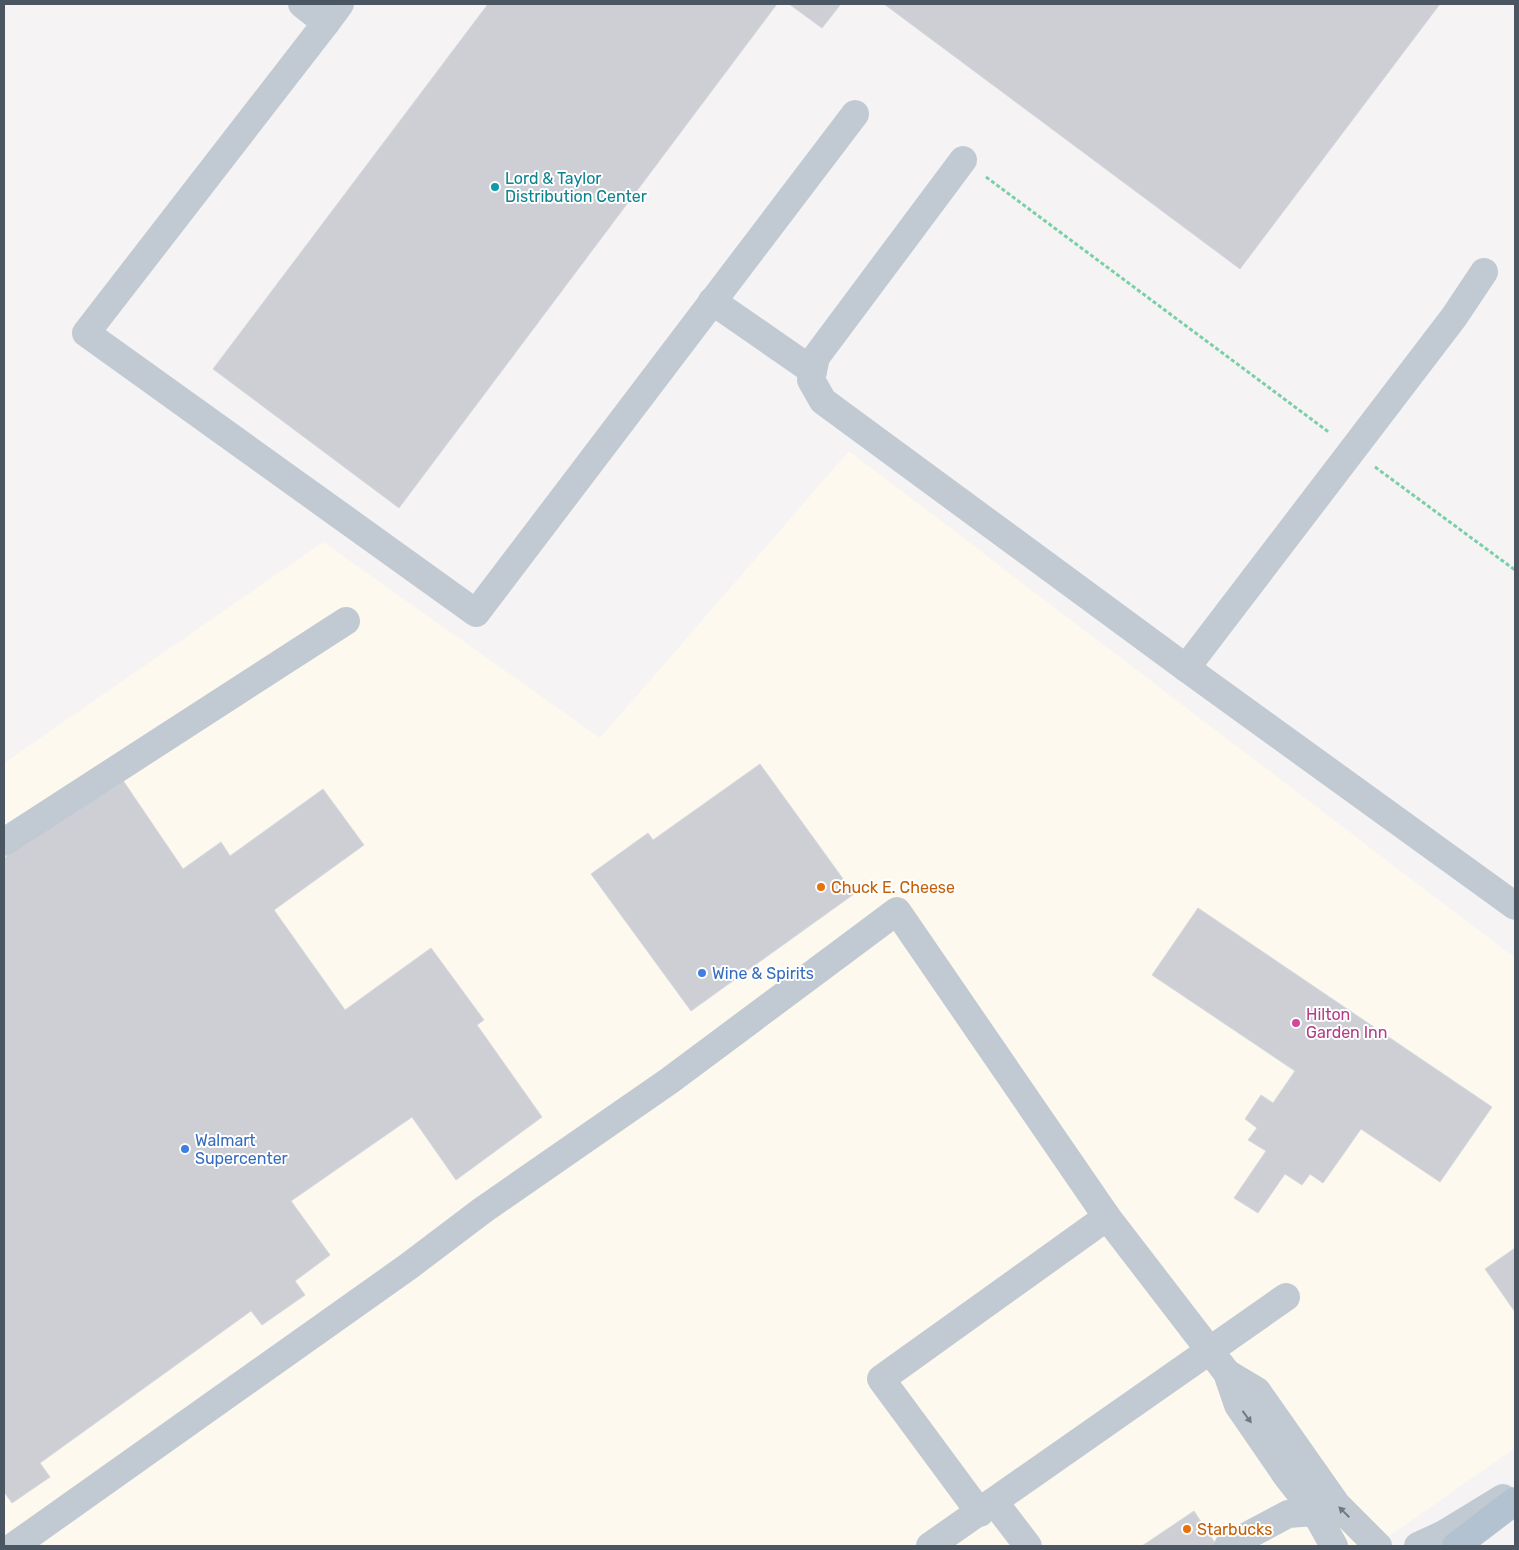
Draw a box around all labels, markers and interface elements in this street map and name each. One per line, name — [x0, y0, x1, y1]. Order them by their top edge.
place label: Lord & Taylor Distribution Center — [505, 169, 647, 206]
marker: Lord & Taylor Distribution Center — [489, 181, 501, 193]
place label: Chuck E. Cheese — [831, 878, 955, 897]
marker: Chuck E. Cheese — [815, 881, 827, 893]
place label: Wine & Spirits — [712, 964, 814, 983]
marker: Wine & Spirits — [696, 967, 708, 979]
place label: Hilton Garden Inn — [1306, 1005, 1388, 1042]
marker: Hilton Garden Inn — [1290, 1017, 1302, 1029]
place label: Walmart Supercenter — [195, 1131, 288, 1168]
marker: Walmart Supercenter — [179, 1143, 191, 1155]
one-way arrow — [1241, 1410, 1252, 1423]
one-way arrow — [1338, 1506, 1350, 1518]
place label: Starbucks — [1197, 1520, 1272, 1539]
marker: Starbucks — [1181, 1523, 1193, 1535]

